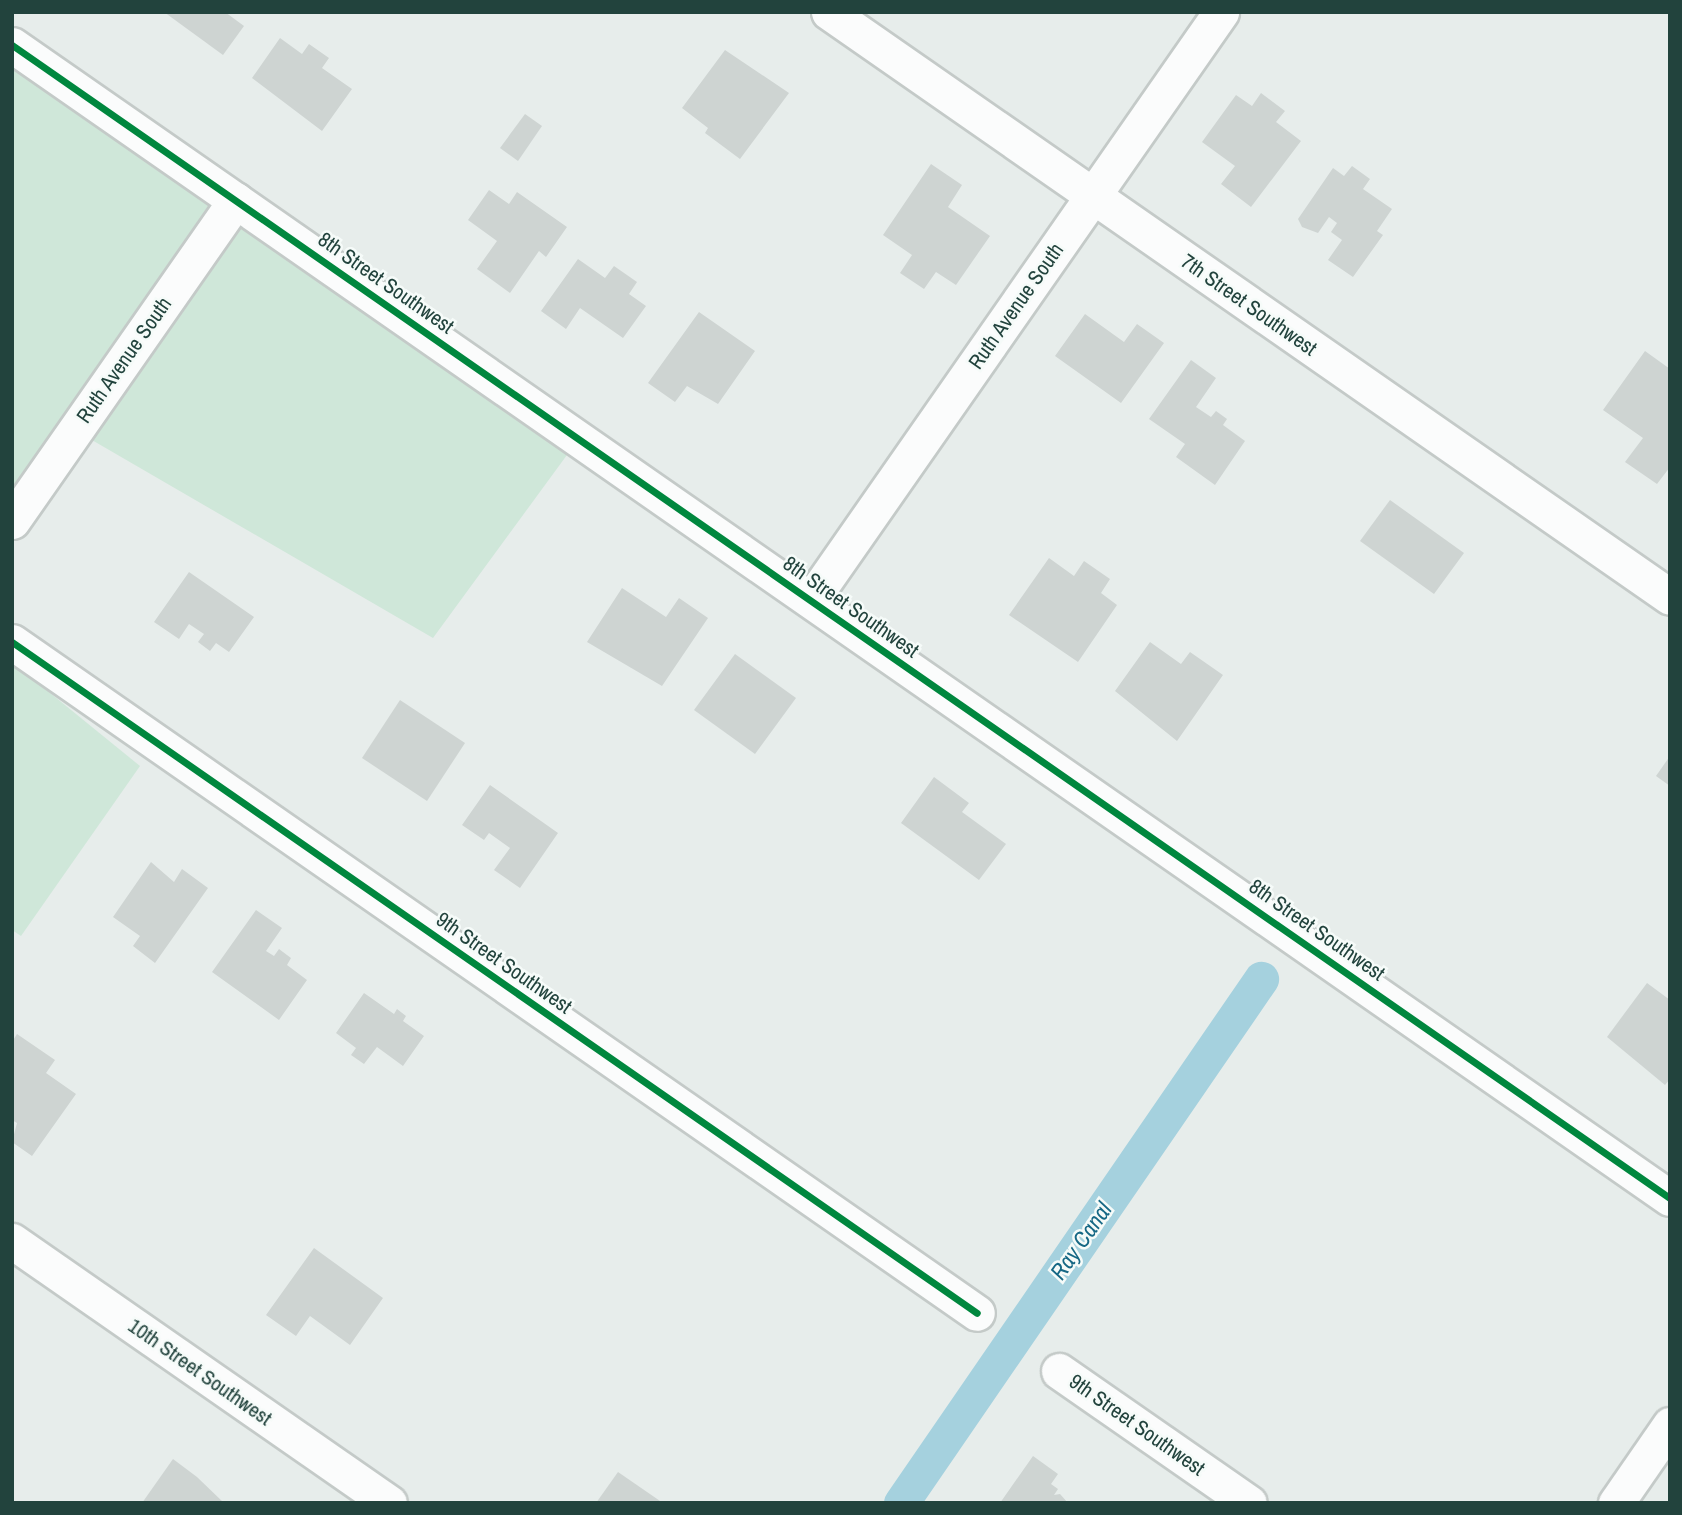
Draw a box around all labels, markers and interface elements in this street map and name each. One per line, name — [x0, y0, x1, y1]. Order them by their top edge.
street label: 8th Street Southwest — [313, 227, 459, 339]
street label: Ruth Avenue South — [963, 238, 1069, 374]
street label: 7th Street Southwest — [1176, 249, 1322, 361]
street label: Ruth Avenue South — [71, 292, 177, 428]
street label: 8th Street Southwest — [778, 551, 924, 663]
street label: 8th Street Southwest — [1244, 874, 1390, 986]
street label: 9th Street Southwest — [431, 907, 577, 1019]
water label: Ray Canal — [1044, 1197, 1118, 1285]
street label: 10th Street Southwest — [123, 1313, 277, 1431]
street label: 9th Street Southwest — [1064, 1369, 1210, 1481]

